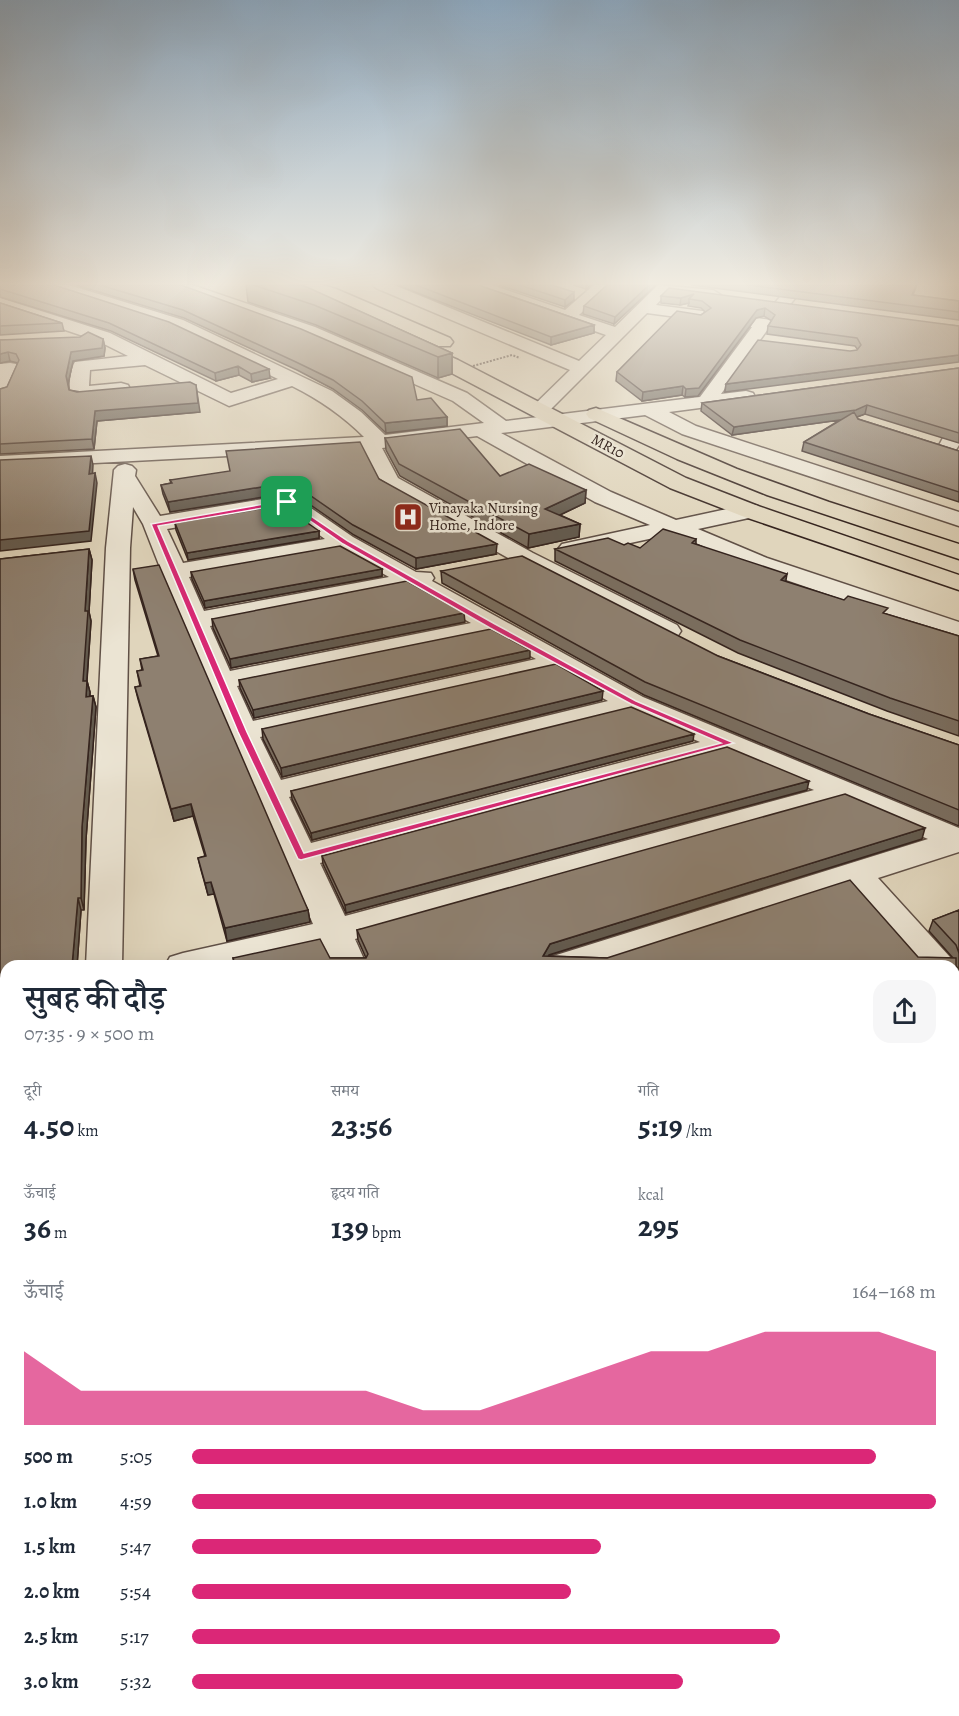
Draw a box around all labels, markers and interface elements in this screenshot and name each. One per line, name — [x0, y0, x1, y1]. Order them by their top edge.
street label: MR10 — [588, 429, 628, 463]
pin — [261, 476, 312, 527]
icon: arrive — [270, 485, 303, 518]
place label: Vinayaka Nursing Home, Indore — [428, 498, 538, 535]
hospital icon: Vinayaka Nursing Home, Indore — [392, 501, 424, 533]
text: सुबह की दौड़ — [24, 975, 166, 1020]
button: share — [873, 980, 936, 1043]
text: 07:35 · 9 × 500 m — [24, 1020, 154, 1047]
text: दूरी — [24, 1080, 41, 1102]
text: समय — [331, 1080, 359, 1102]
text: गति — [638, 1080, 659, 1102]
text: 4.50 — [24, 1106, 74, 1146]
text: 23:56 — [331, 1106, 392, 1146]
text: 5:19 — [638, 1106, 683, 1146]
text: km — [74, 1120, 99, 1142]
text: /km — [683, 1120, 712, 1142]
text: ऊँचाई — [24, 1182, 56, 1204]
text: हृदय गति — [331, 1182, 379, 1204]
text: kcal — [638, 1184, 664, 1206]
text: 295 — [638, 1206, 679, 1246]
text: 36 — [24, 1208, 51, 1248]
text: 139 — [331, 1208, 369, 1248]
text: m — [51, 1222, 67, 1244]
text: bpm — [369, 1222, 402, 1244]
text: ऊँचाई — [24, 1278, 63, 1305]
text: 164–168 m — [852, 1278, 936, 1305]
text: 500 m — [24, 1443, 73, 1470]
text: 5:05 — [120, 1443, 153, 1470]
text: 1.0 km — [24, 1488, 77, 1515]
text: 4:59 — [120, 1488, 152, 1515]
text: 1.5 km — [24, 1533, 76, 1560]
text: 5:47 — [120, 1533, 151, 1560]
text: 2.0 km — [24, 1578, 80, 1605]
text: 5:54 — [120, 1578, 151, 1605]
text: 2.5 km — [24, 1623, 78, 1650]
text: 5:17 — [120, 1623, 149, 1650]
text: 3.0 km — [24, 1668, 79, 1695]
text: 5:32 — [120, 1668, 151, 1695]

